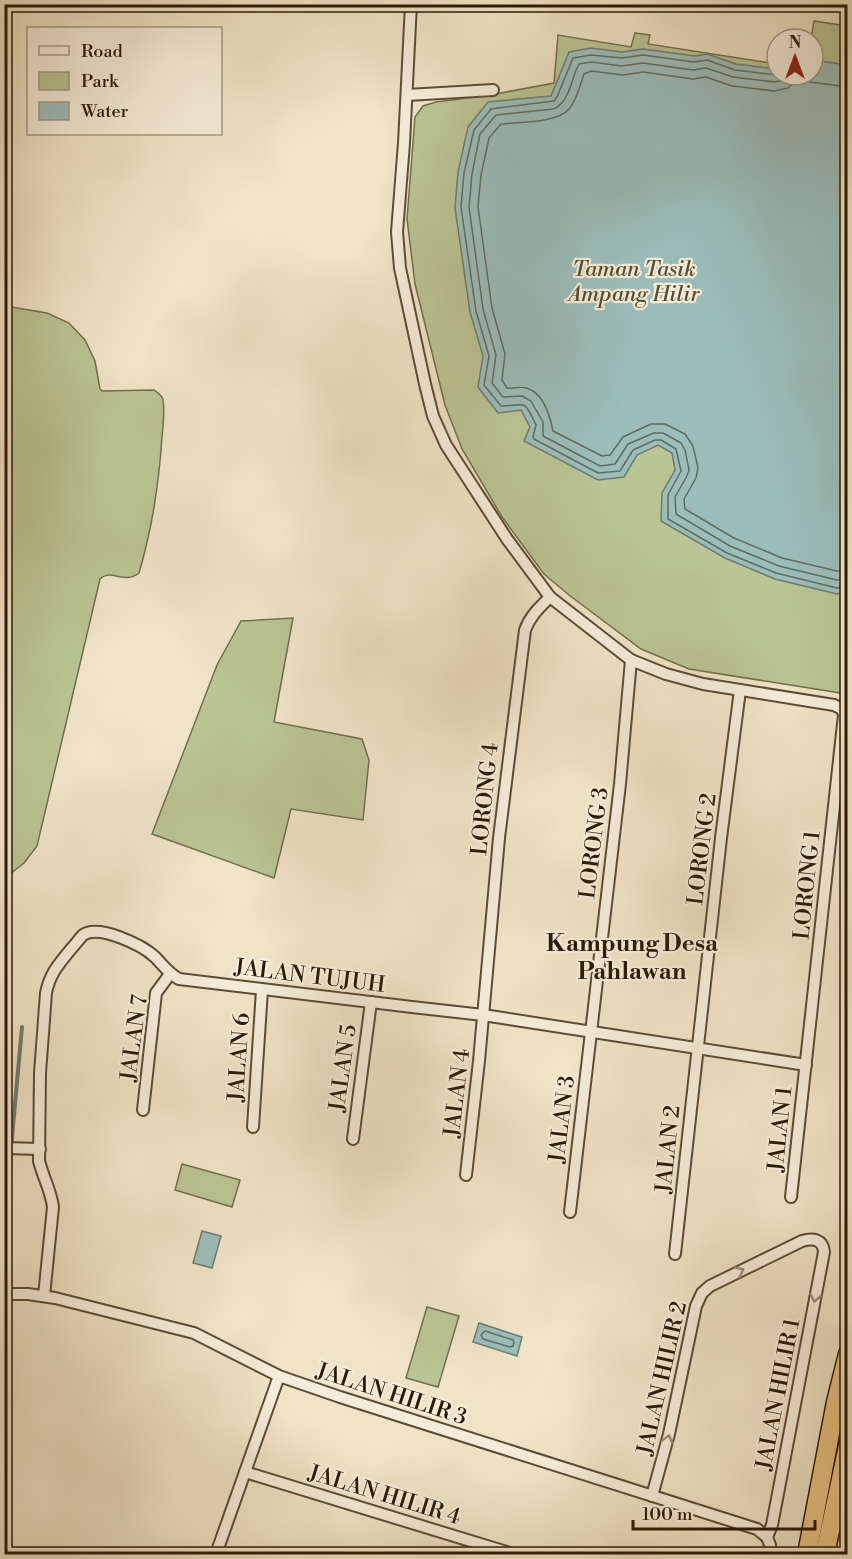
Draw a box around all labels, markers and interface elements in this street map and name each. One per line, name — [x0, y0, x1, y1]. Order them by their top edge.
legend — [27, 27, 222, 135]
north arrow — [765, 27, 825, 87]
text: N — [789, 33, 802, 53]
text: Road — [81, 40, 124, 63]
text: Park — [81, 70, 120, 93]
text: Water — [80, 100, 129, 123]
park label: Taman Tasik Ampang Hilir — [566, 256, 700, 308]
street label: LORONG 4 — [466, 741, 505, 857]
street label: LORONG 3 — [574, 786, 615, 901]
street label: LORONG 2 — [682, 792, 723, 907]
street label: LORONG 1 — [788, 829, 827, 941]
district label: Kampung Desa Pahlawan — [546, 929, 719, 987]
street label: JALAN TUJUH — [232, 954, 387, 999]
street label: JALAN 7 — [115, 993, 154, 1084]
street label: JALAN 6 — [223, 1012, 256, 1103]
street label: JALAN 5 — [324, 1023, 363, 1115]
street label: JALAN 4 — [439, 1047, 476, 1140]
street label: JALAN 3 — [544, 1074, 581, 1165]
street label: JALAN 1 — [763, 1085, 798, 1174]
street label: JALAN 2 — [650, 1104, 687, 1195]
one-way arrow — [734, 1267, 744, 1278]
one-way arrow — [809, 1293, 822, 1303]
street label: JALAN HILIR 2 — [631, 1299, 693, 1459]
street label: JALAN HILIR 1 — [750, 1316, 806, 1473]
street label: JALAN HILIR 3 — [312, 1357, 470, 1431]
one-way arrow — [660, 1435, 673, 1445]
street label: JALAN HILIR 4 — [304, 1459, 464, 1531]
scale bar — [633, 1493, 814, 1531]
text: 100 m — [642, 1503, 693, 1526]

